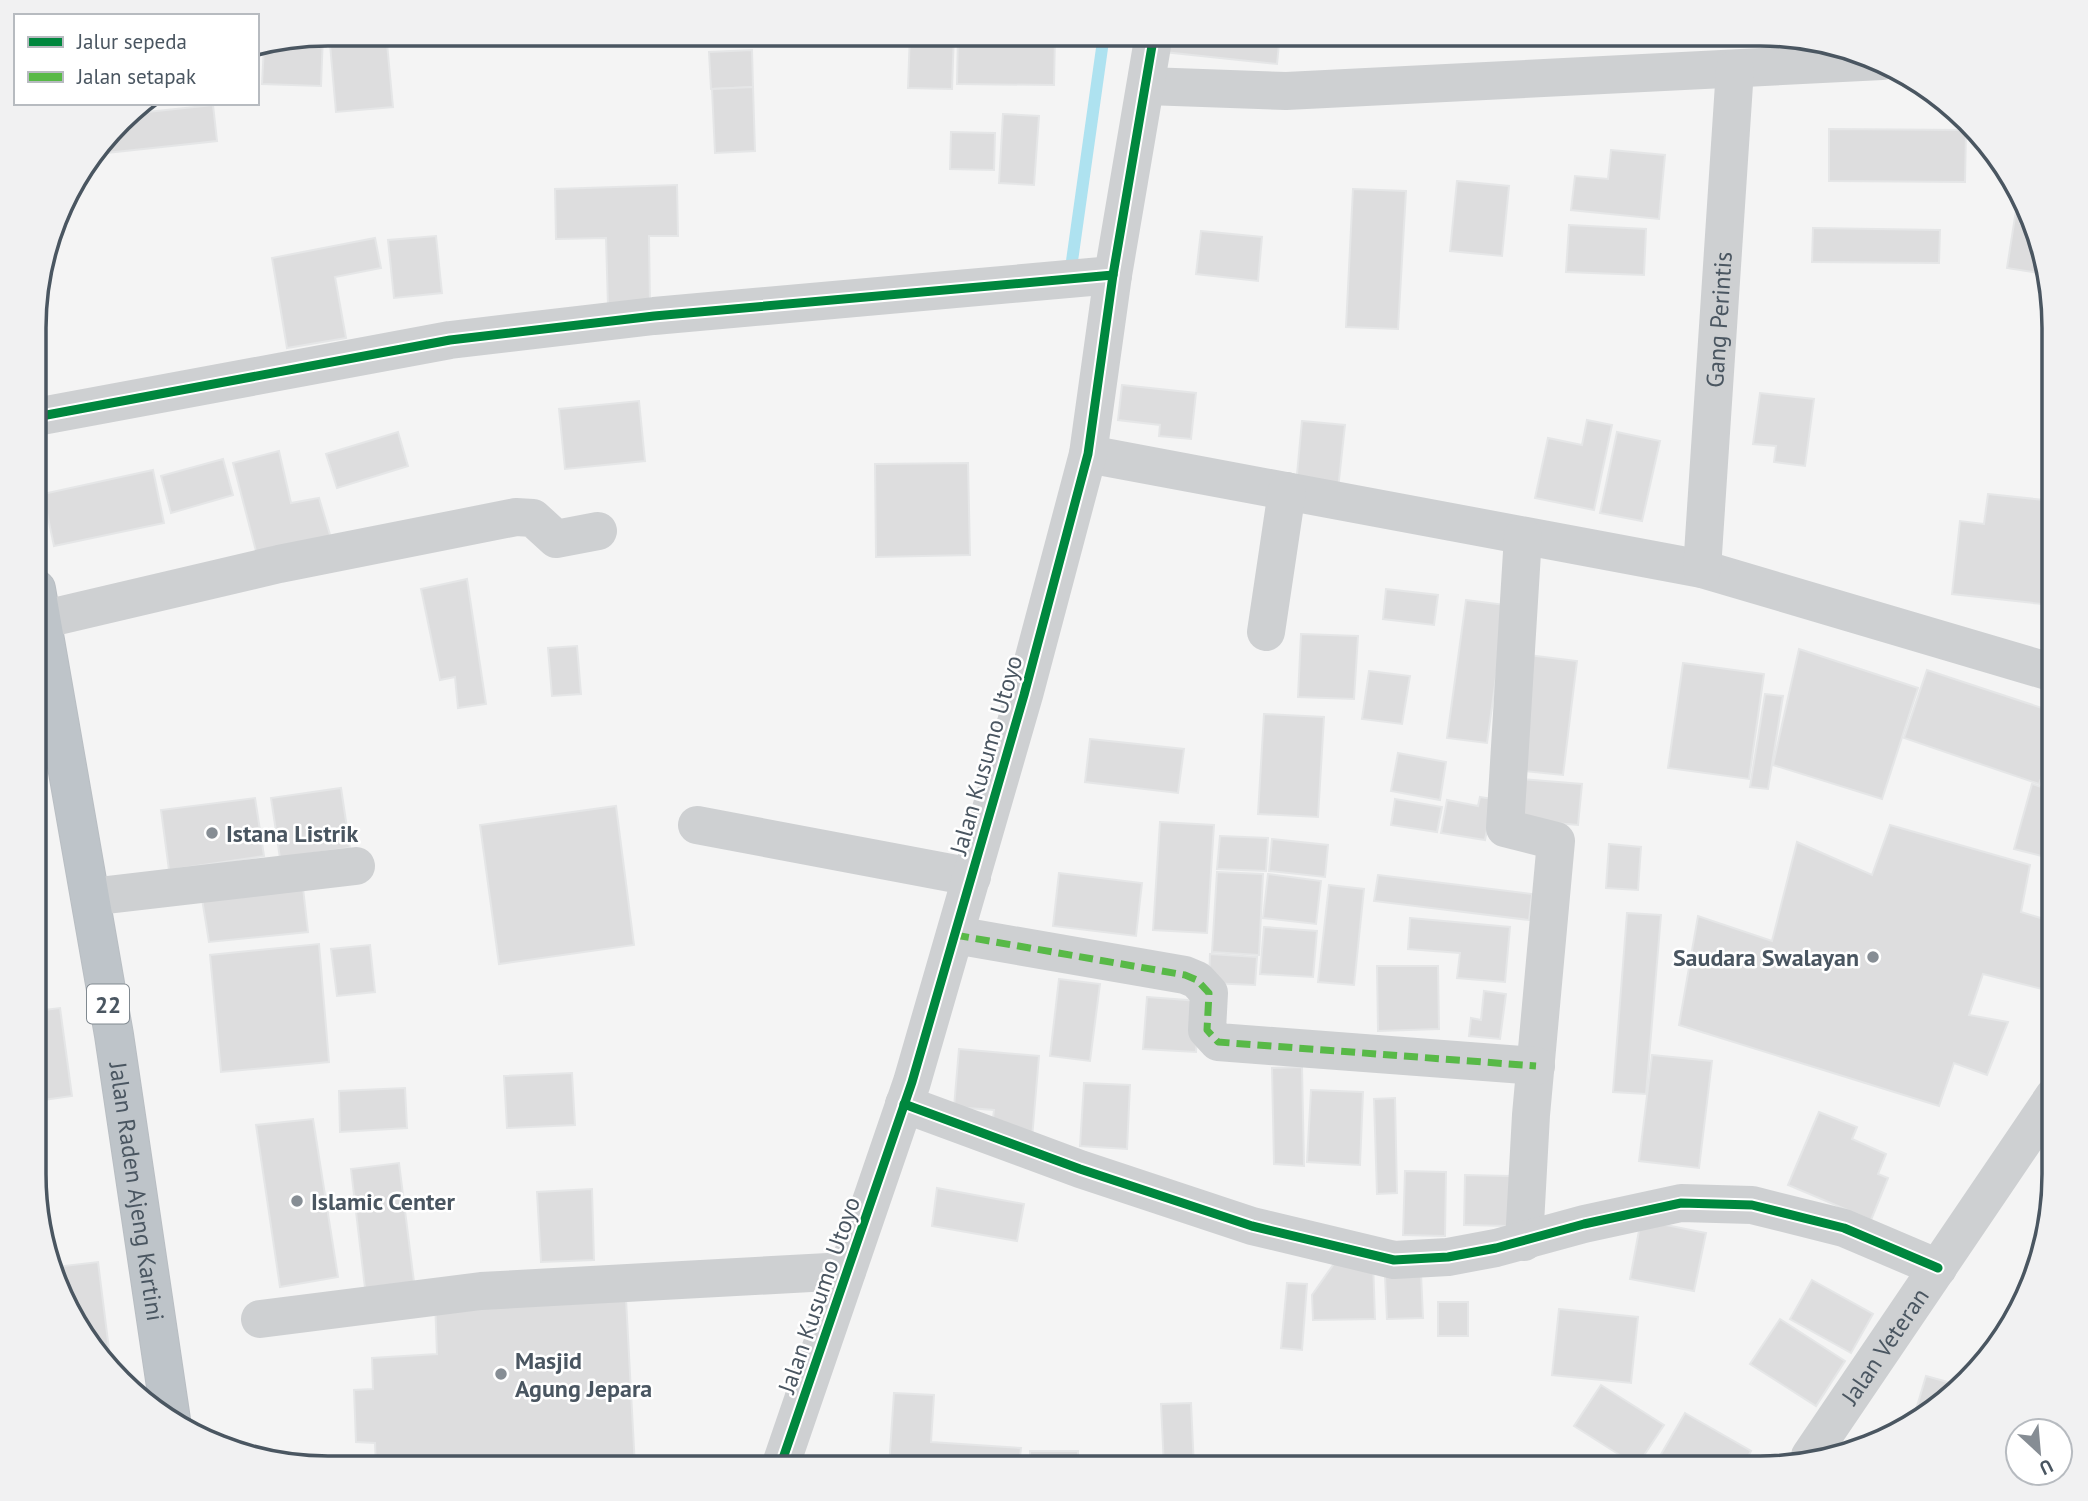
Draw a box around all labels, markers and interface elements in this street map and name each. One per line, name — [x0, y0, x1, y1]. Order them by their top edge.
legend — [14, 14, 259, 105]
text: Jalur sepeda — [76, 28, 187, 55]
text: Jalan setapak — [76, 63, 196, 90]
street label: Gang Perintis — [1699, 251, 1738, 389]
street label: Jalan Kusumo Utoyo — [942, 652, 1029, 859]
place label: Istana Listrik — [226, 818, 358, 849]
marker: Istana Listrik — [204, 825, 220, 841]
place label: Saudara Swalayan — [1673, 942, 1859, 973]
marker: Saudara Swalayan — [1865, 949, 1881, 965]
road number: 22 — [87, 984, 129, 1023]
street label: Jalan Raden Ajeng Kartini — [103, 1059, 172, 1323]
place label: Islamic Center — [311, 1186, 456, 1217]
marker: Islamic Center — [289, 1193, 305, 1209]
street label: Jalan Kusumo Utoyo — [770, 1193, 867, 1398]
street label: Jalan Veteran — [1834, 1282, 1935, 1411]
place label: Masjid Agung Jepara — [515, 1345, 652, 1404]
marker: Masjid Agung Jepara — [493, 1366, 509, 1382]
north arrow — [2004, 1417, 2074, 1487]
text: U — [2036, 1454, 2057, 1481]

